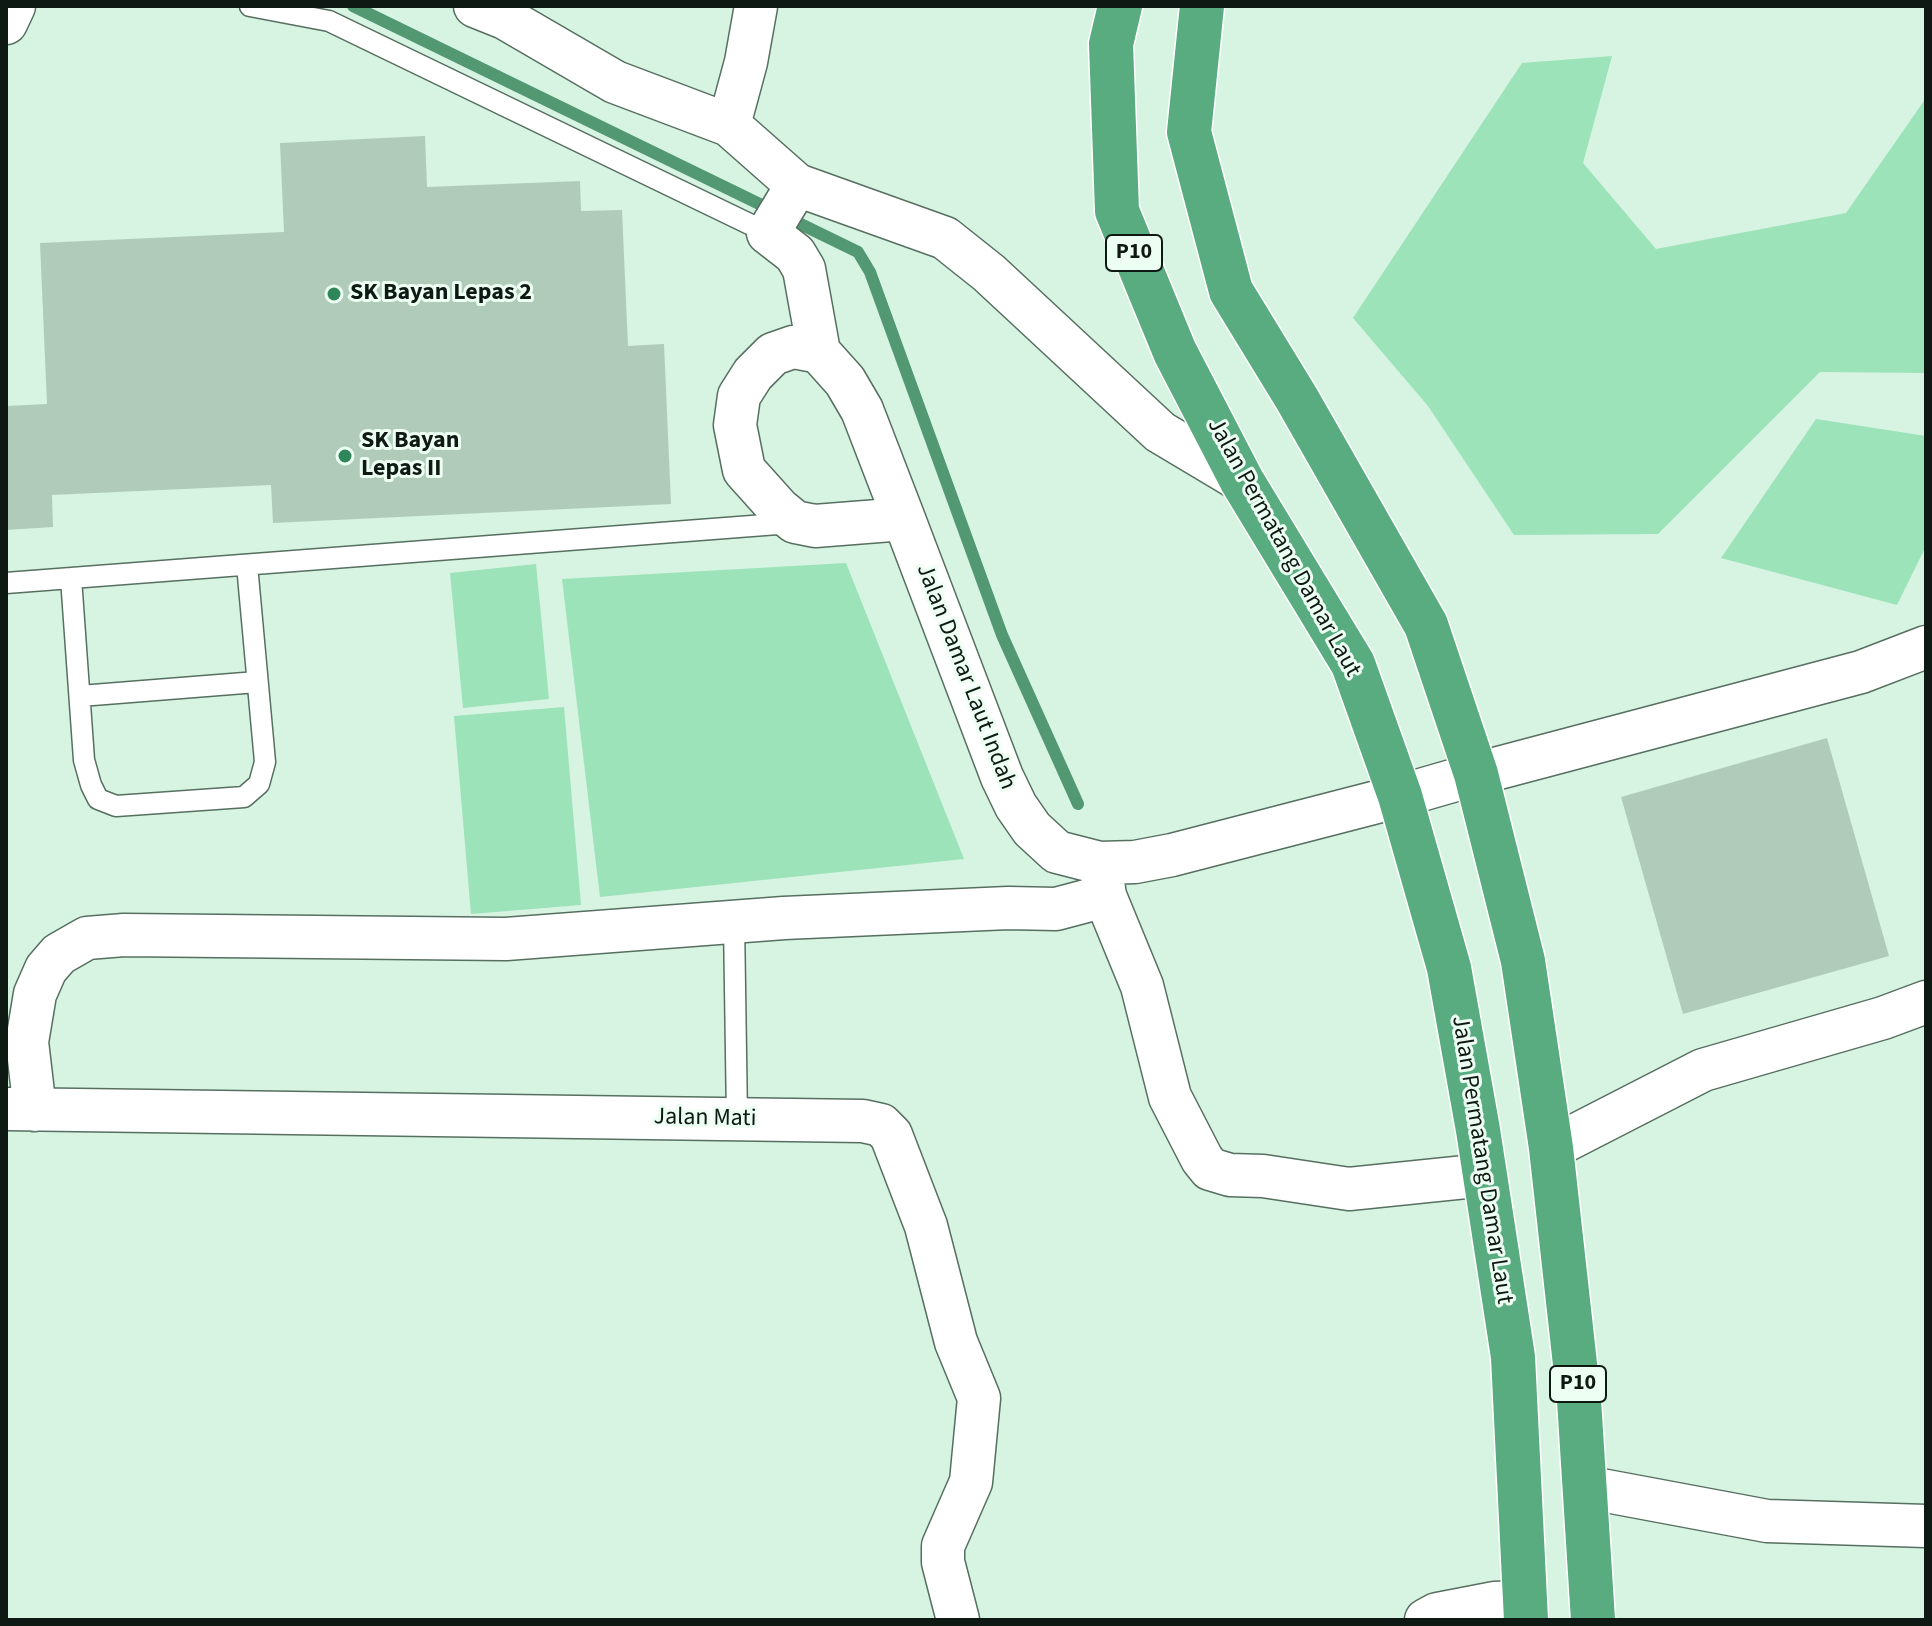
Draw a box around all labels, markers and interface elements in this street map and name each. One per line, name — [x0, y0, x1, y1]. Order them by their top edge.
road number: P10 — [1106, 235, 1162, 271]
place label: SK Bayan Lepas 2 — [350, 280, 532, 308]
marker: SK Bayan Lepas 2 — [325, 285, 343, 303]
street label: Jalan Permatang Damar Laut — [1200, 414, 1366, 682]
place label: SK Bayan Lepas II — [361, 428, 459, 484]
marker: SK Bayan Lepas II — [336, 447, 354, 465]
street label: Jalan Damar Laut Indah — [909, 560, 1021, 794]
street label: Jalan Permatang Damar Laut — [1444, 1014, 1518, 1306]
street label: Jalan Mati — [653, 1104, 757, 1134]
road number: P10 — [1550, 1366, 1606, 1402]

